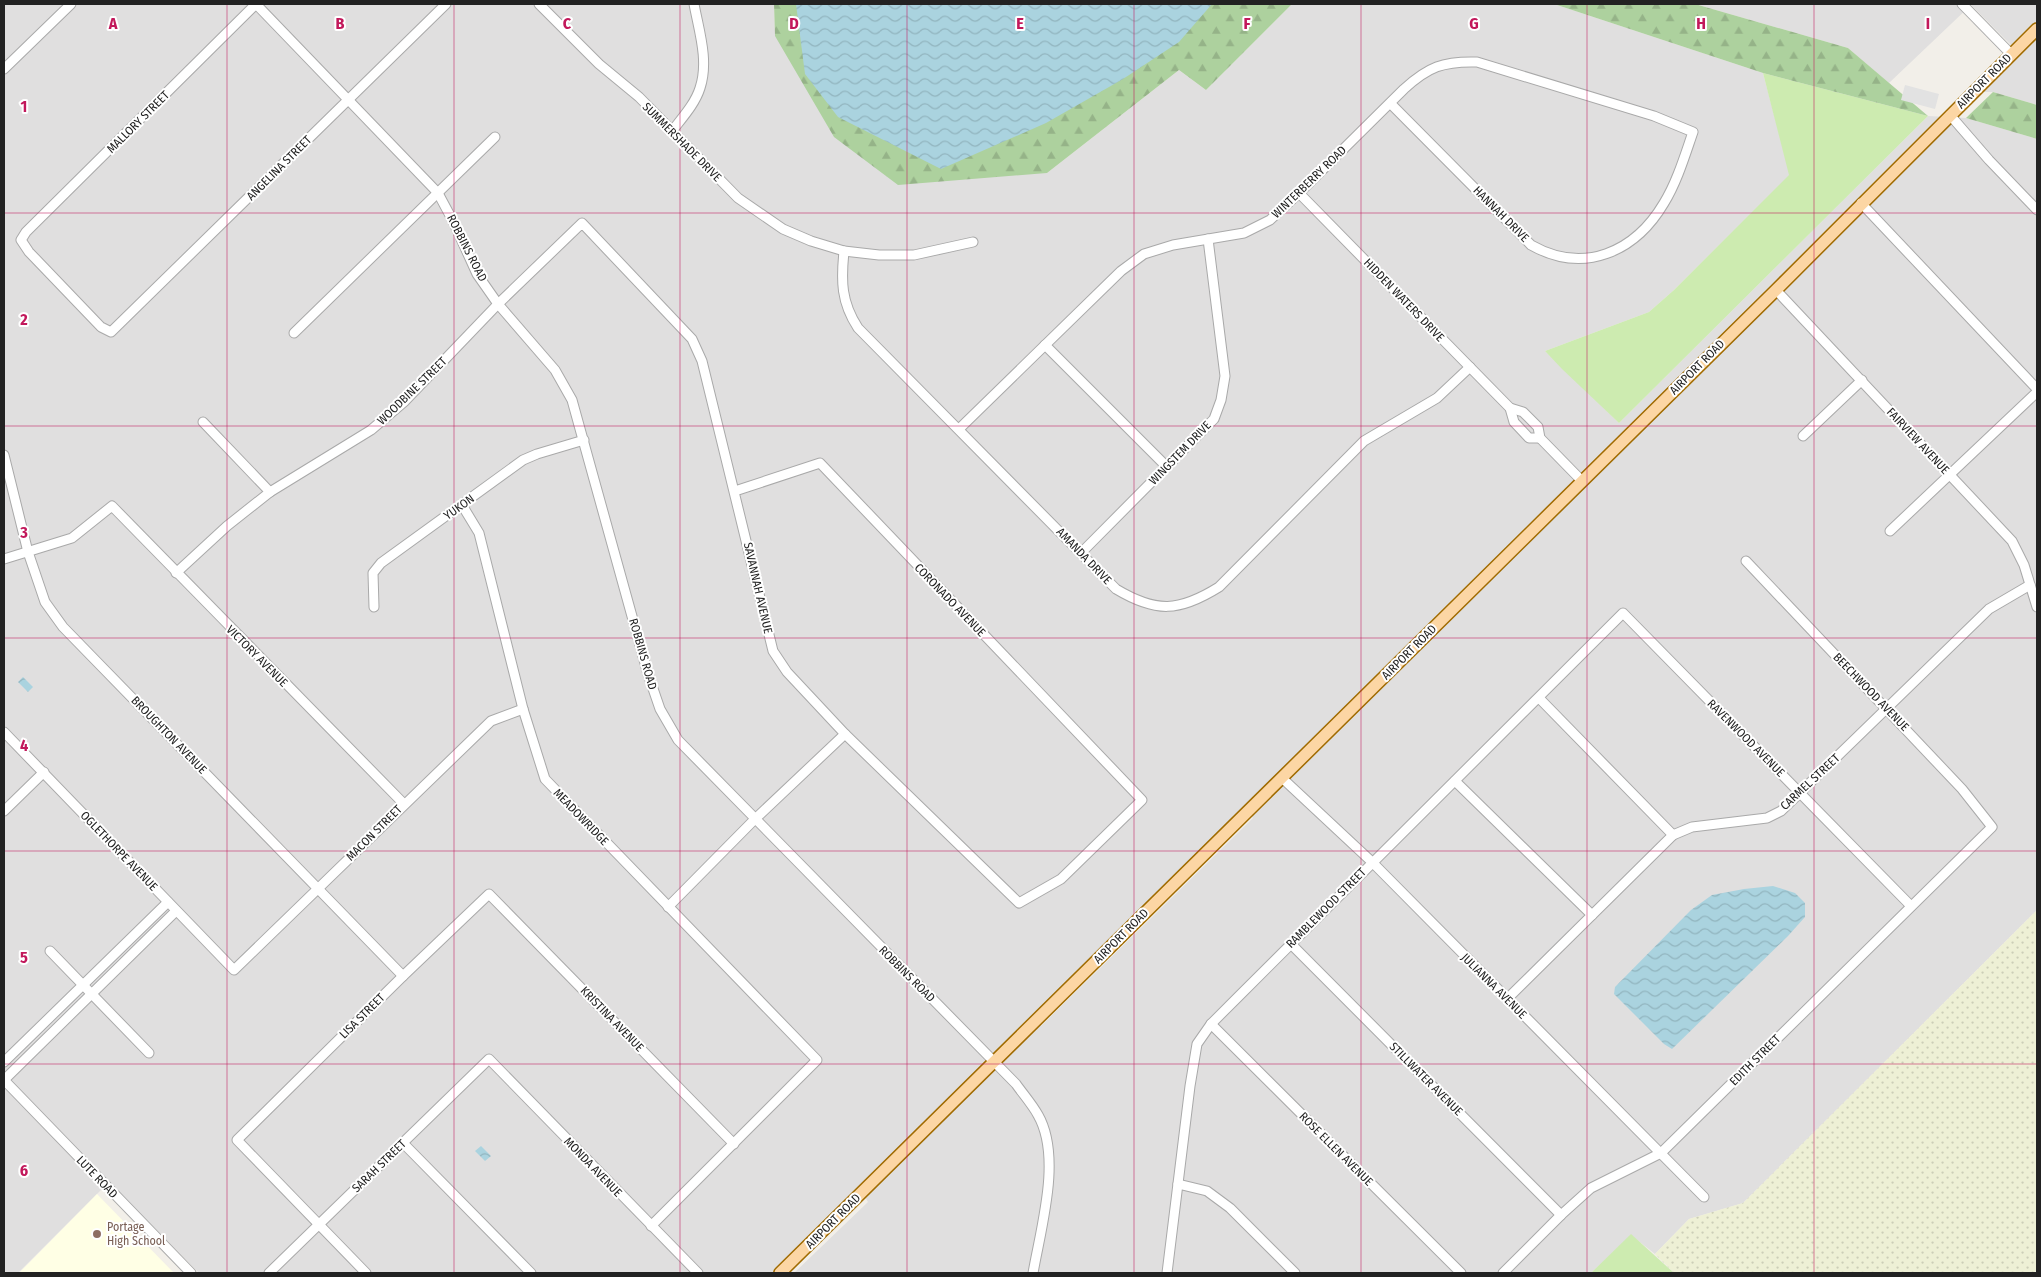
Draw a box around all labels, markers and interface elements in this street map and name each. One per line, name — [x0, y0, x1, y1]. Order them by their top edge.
text: A — [108, 14, 118, 33]
text: B — [336, 14, 345, 33]
text: C — [563, 14, 572, 33]
text: D — [789, 14, 799, 33]
text: E — [1016, 14, 1024, 33]
text: F — [1243, 14, 1251, 33]
text: G — [1469, 14, 1479, 33]
text: H — [1696, 14, 1706, 33]
text: I — [1926, 14, 1930, 33]
street label: AIRPORT ROAD — [1954, 51, 2014, 111]
street label: MALLORY STREET — [104, 88, 172, 156]
text: 1 — [21, 97, 27, 116]
street label: SUMMERSHADE DRIVE — [640, 100, 725, 185]
street label: ANGELINA STREET — [244, 132, 315, 203]
street label: WINTERBERRY ROAD — [1269, 143, 1349, 221]
street label: HANNAH DRIVE — [1470, 183, 1532, 245]
street label: ROBBINS ROAD — [444, 212, 490, 284]
street label: HIDDEN WATERS DRIVE — [1361, 256, 1447, 345]
text: 2 — [19, 310, 28, 329]
street label: AIRPORT ROAD — [1667, 337, 1727, 397]
street label: WOODBINE STREET — [374, 354, 450, 428]
street label: FAIRVIEW AVENUE — [1884, 405, 1952, 477]
street label: WINGSTEM DRIVE — [1146, 418, 1214, 488]
street label: YUKON — [441, 491, 477, 523]
text: 3 — [19, 523, 28, 542]
street label: AMANDA DRIVE — [1054, 525, 1115, 587]
street label: SAVANNAH AVENUE — [741, 541, 775, 635]
street label: CORONADO AVENUE — [912, 561, 989, 640]
street label: ROBBINS ROAD — [626, 617, 660, 691]
street label: VICTORY AVENUE — [223, 622, 291, 690]
street label: AIRPORT ROAD — [1379, 622, 1439, 682]
street label: BEECHWOOD AVENUE — [1830, 650, 1912, 734]
street label: BROUGHTON AVENUE — [128, 693, 210, 777]
street label: RAVENWOOD AVENUE — [1704, 696, 1788, 780]
text: 4 — [20, 736, 28, 755]
street label: CARMEL STREET — [1777, 751, 1843, 813]
street label: MEADOWRIDGE — [551, 786, 612, 848]
street label: MACON STREET — [343, 802, 405, 864]
street label: OGLETHORPE AVENUE — [78, 808, 161, 894]
street label: RAMBLEWOOD STREET — [1283, 865, 1369, 951]
street label: AIRPORT ROAD — [1091, 906, 1151, 966]
street label: ROBBINS ROAD — [876, 943, 938, 1005]
text: 5 — [20, 948, 28, 967]
street label: JULIANNA AVENUE — [1458, 950, 1530, 1022]
street label: KRISTINA AVENUE — [578, 984, 647, 1055]
street label: LISA STREET — [337, 990, 388, 1041]
street label: EDITH STREET — [1727, 1031, 1784, 1088]
street label: STILLWATER AVENUE — [1387, 1040, 1466, 1119]
street label: ROSE ELLEN AVENUE — [1296, 1109, 1376, 1189]
street label: MONDA AVENUE — [561, 1134, 625, 1200]
street label: SARAH STREET — [349, 1136, 409, 1195]
street label: LUTE ROAD — [73, 1153, 121, 1201]
text: 6 — [20, 1161, 28, 1180]
street label: AIRPORT ROAD — [803, 1191, 863, 1251]
place label: Portage High School — [107, 1220, 165, 1248]
marker: Portage High School — [91, 1228, 103, 1240]

